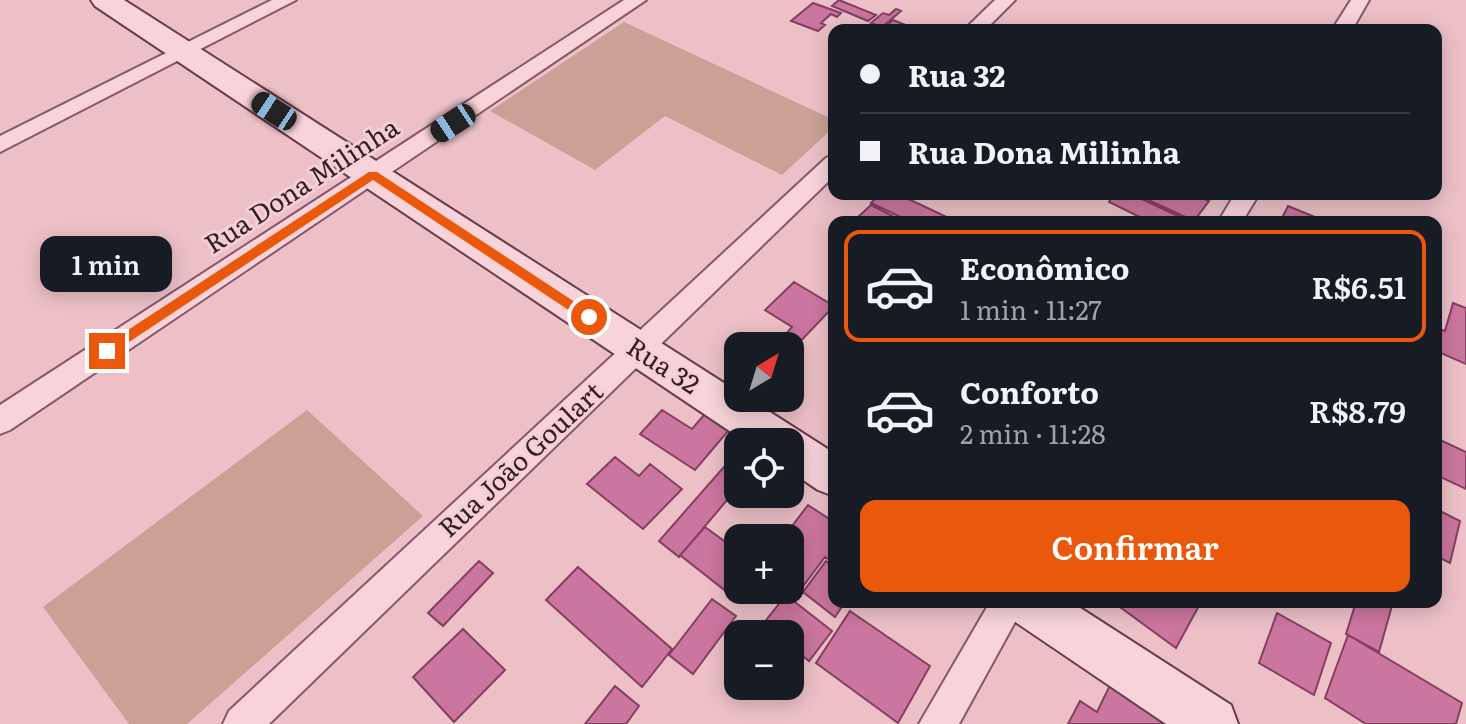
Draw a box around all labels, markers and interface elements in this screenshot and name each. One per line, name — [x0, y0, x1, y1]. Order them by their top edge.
text: Rua 32 — [908, 52, 1005, 96]
car — [247, 88, 301, 134]
car — [426, 100, 480, 146]
street label: Rua Dona Milinha — [196, 106, 406, 262]
text: Rua Dona Milinha — [908, 129, 1180, 173]
callout: 1 min — [41, 235, 173, 291]
text: 1 min — [72, 244, 140, 283]
text: Econômico — [960, 245, 1129, 289]
icon: car — [864, 250, 936, 322]
text: R$6.51 — [1311, 264, 1406, 308]
text: 1 min · 11:27 — [960, 289, 1102, 328]
route start — [571, 299, 607, 335]
street label: Rua 32 — [620, 326, 708, 402]
north arrow — [724, 332, 804, 412]
map controls — [724, 332, 804, 700]
route end — [89, 333, 125, 369]
text: Conforto — [960, 369, 1099, 413]
street label: Rua João Goulart — [428, 371, 611, 545]
icon: car — [864, 374, 936, 446]
text: R$8.79 — [1309, 388, 1406, 432]
text: 2 min · 11:28 — [960, 413, 1106, 452]
button: locate — [724, 428, 804, 508]
button: Confirmar — [860, 500, 1410, 592]
button: + — [724, 524, 804, 604]
button: − — [724, 620, 804, 700]

